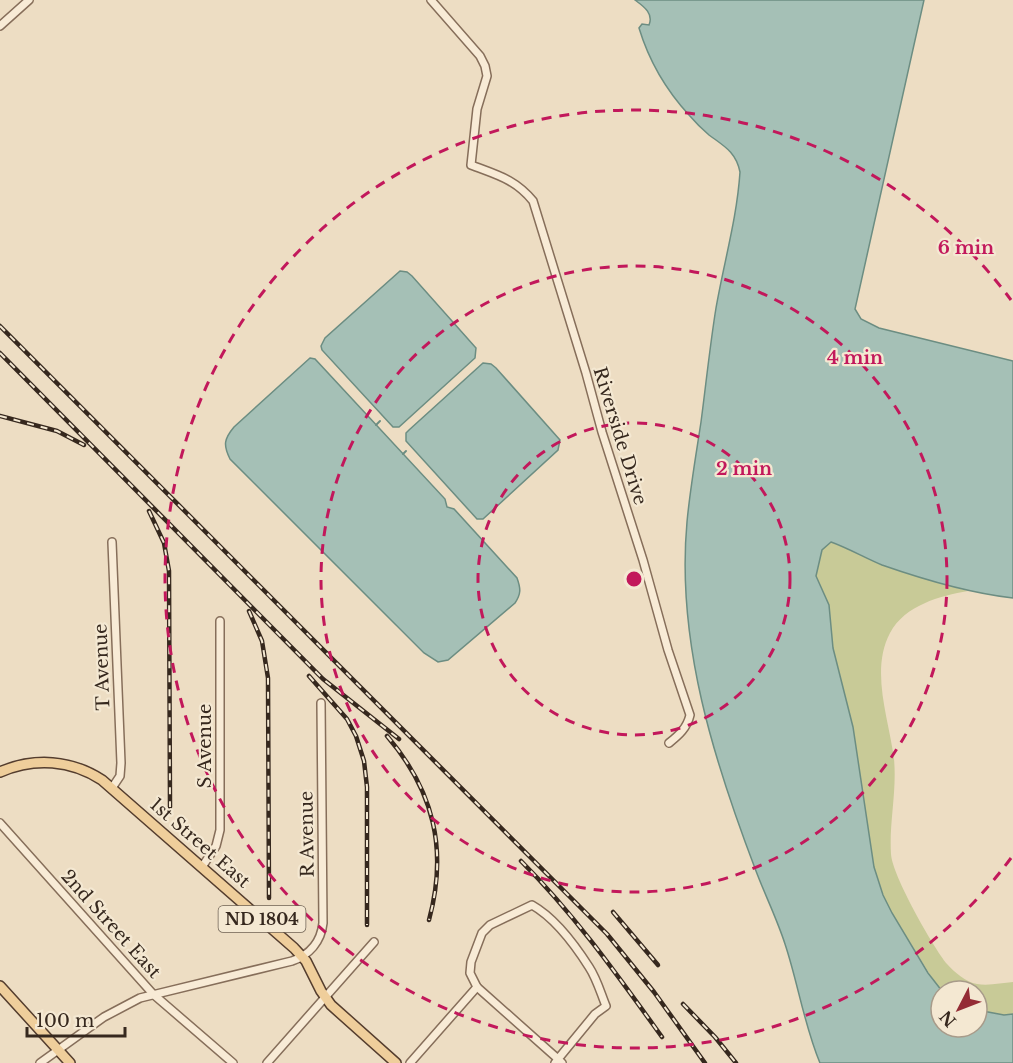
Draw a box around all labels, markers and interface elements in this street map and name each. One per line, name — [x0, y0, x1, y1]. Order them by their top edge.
text: 6 min — [938, 237, 994, 259]
text: 4 min — [827, 347, 883, 369]
street label: Riverside Drive — [589, 364, 651, 508]
text: 2 min — [716, 458, 772, 480]
centre of rings — [624, 569, 644, 589]
street label: T Avenue — [89, 623, 115, 711]
street label: S Avenue — [194, 704, 216, 788]
street label: R Avenue — [295, 791, 319, 877]
street label: 1st Street East — [145, 794, 255, 893]
street label: 2nd Street East — [57, 865, 166, 983]
road number: ND 1804 — [218, 906, 306, 932]
north arrow — [929, 979, 989, 1039]
scale bar — [27, 1000, 124, 1038]
text: N — [935, 1007, 960, 1031]
text: 100 m — [36, 1010, 94, 1032]

